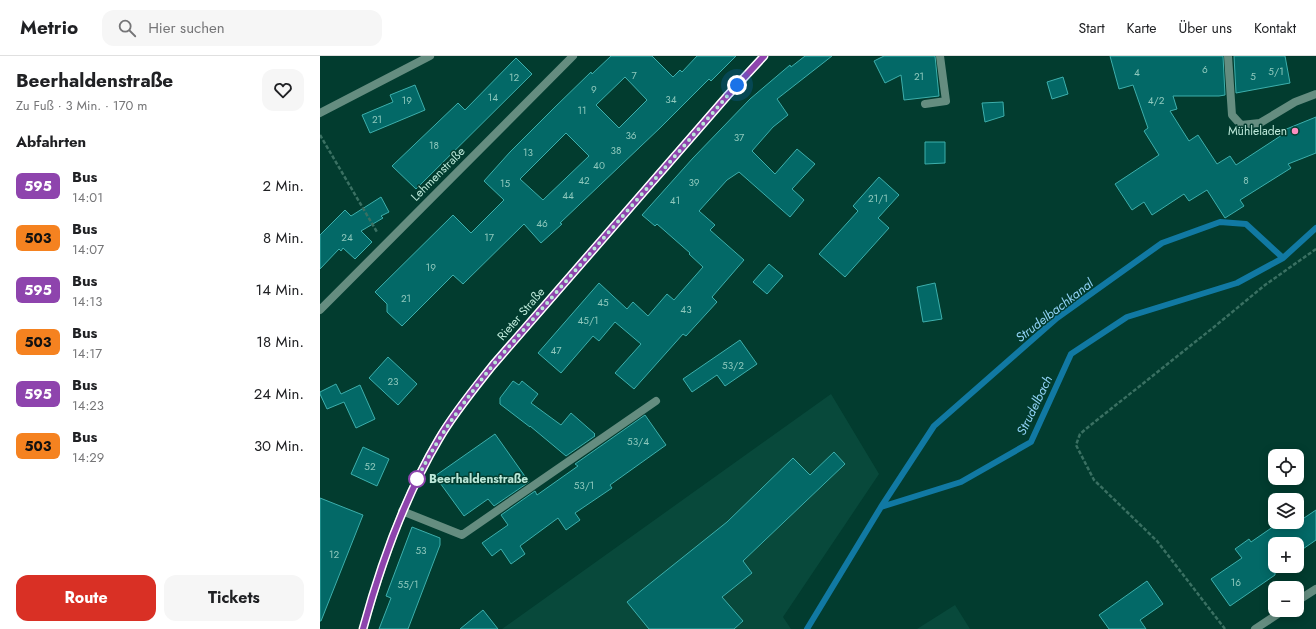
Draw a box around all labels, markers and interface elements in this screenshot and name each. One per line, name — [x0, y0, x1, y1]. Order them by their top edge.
search box — [102, 10, 382, 46]
text: Metrio — [20, 14, 78, 41]
icon: search — [116, 17, 138, 39]
text: Hier suchen — [148, 17, 225, 39]
text: Start — [1079, 18, 1105, 38]
text: Karte — [1127, 18, 1157, 38]
text: Über uns — [1179, 18, 1232, 38]
text: Kontakt — [1254, 18, 1296, 38]
house number: 6 — [1202, 62, 1208, 77]
house number: 5/1 — [1268, 64, 1284, 79]
house number: 4 — [1134, 65, 1140, 80]
text: Beerhaldenstraße — [16, 67, 173, 94]
house number: 7 — [631, 68, 637, 83]
button: heart — [262, 69, 304, 111]
house number: 21 — [914, 69, 924, 84]
house number: 5 — [1250, 69, 1256, 84]
house number: 12 — [509, 70, 519, 85]
your location — [727, 75, 747, 95]
house number: 9 — [591, 82, 597, 97]
house number: 14 — [488, 90, 498, 105]
house number: 34 — [665, 92, 677, 107]
house number: 19 — [402, 93, 412, 108]
house number: 4/2 — [1148, 93, 1165, 108]
text: Zu Fuß · 3 Min. · 170 m — [16, 96, 147, 115]
house number: 11 — [578, 103, 587, 118]
house number: 21 — [372, 112, 382, 127]
place label: Mühleladen — [1228, 122, 1287, 140]
marker: Mühleladen — [1290, 126, 1300, 136]
house number: 36 — [625, 128, 637, 143]
house number: 37 — [734, 130, 745, 145]
text: Abfahrten — [16, 131, 86, 153]
house number: 18 — [429, 138, 439, 153]
street label: Lehmenstraße — [407, 143, 469, 205]
house number: 38 — [611, 143, 621, 158]
house number: 13 — [523, 145, 534, 160]
house number: 40 — [593, 158, 605, 173]
text: Bus — [72, 166, 97, 188]
house number: 42 — [578, 173, 590, 188]
house number: 8 — [1243, 173, 1249, 188]
text: 2 Min. — [263, 175, 304, 197]
house number: 39 — [688, 175, 700, 190]
text: 595 — [24, 176, 52, 196]
house number: 15 — [500, 176, 510, 191]
text: 14:01 — [72, 188, 103, 207]
house number: 44 — [562, 188, 574, 203]
house number: 21/1 — [868, 191, 888, 206]
house number: 41 — [670, 193, 680, 208]
house number: 46 — [536, 216, 548, 231]
text: Bus — [72, 218, 97, 240]
text: 8 Min. — [263, 227, 304, 249]
text: 503 — [25, 228, 52, 248]
house number: 24 — [341, 230, 353, 245]
house number: 17 — [484, 230, 495, 245]
text: 14:07 — [72, 240, 104, 259]
house number: 19 — [426, 260, 436, 275]
text: Bus — [72, 270, 97, 292]
water label: Strudelbachkanal — [1011, 273, 1098, 347]
text: 14 Min. — [256, 279, 304, 301]
text: 595 — [24, 280, 52, 300]
street label: Rieter Straße — [493, 284, 549, 344]
house number: 21 — [401, 291, 411, 306]
text: 14:13 — [72, 292, 102, 311]
house number: 45 — [597, 295, 609, 310]
house number: 43 — [680, 302, 692, 317]
house number: 45/1 — [577, 313, 599, 328]
text: Bus — [72, 322, 97, 344]
text: 18 Min. — [256, 331, 304, 353]
text: 503 — [25, 332, 52, 352]
house number: 47 — [550, 343, 562, 358]
text: 14:17 — [72, 344, 102, 363]
house number: 53/2 — [722, 358, 744, 373]
water label: Strudelbach — [1012, 372, 1057, 438]
text: Bus — [72, 374, 97, 396]
house number: 23 — [387, 374, 399, 389]
text: 24 Min. — [254, 383, 304, 405]
text: 595 — [24, 384, 52, 404]
text: 14:23 — [72, 396, 104, 415]
text: Bus — [72, 426, 97, 448]
house number: 53/4 — [627, 434, 649, 449]
text: 30 Min. — [254, 435, 304, 457]
text: 503 — [25, 436, 52, 456]
text: 14:29 — [72, 448, 104, 467]
map controls — [1268, 449, 1304, 617]
button: locate — [1268, 449, 1304, 485]
house number: 52 — [364, 459, 376, 474]
marker: Beerhaldenstraße — [408, 470, 426, 488]
place label: Beerhaldenstraße — [429, 470, 528, 488]
house number: 53/1 — [574, 478, 594, 493]
button: layers — [1268, 493, 1304, 529]
button: + — [1268, 537, 1304, 573]
house number: 53 — [415, 543, 427, 558]
house number: 12 — [329, 547, 339, 562]
button: Route — [16, 575, 156, 621]
button: Tickets — [164, 575, 304, 621]
house number: 16 — [1231, 575, 1241, 590]
house number: 55/1 — [398, 577, 418, 592]
button: − — [1268, 581, 1304, 617]

